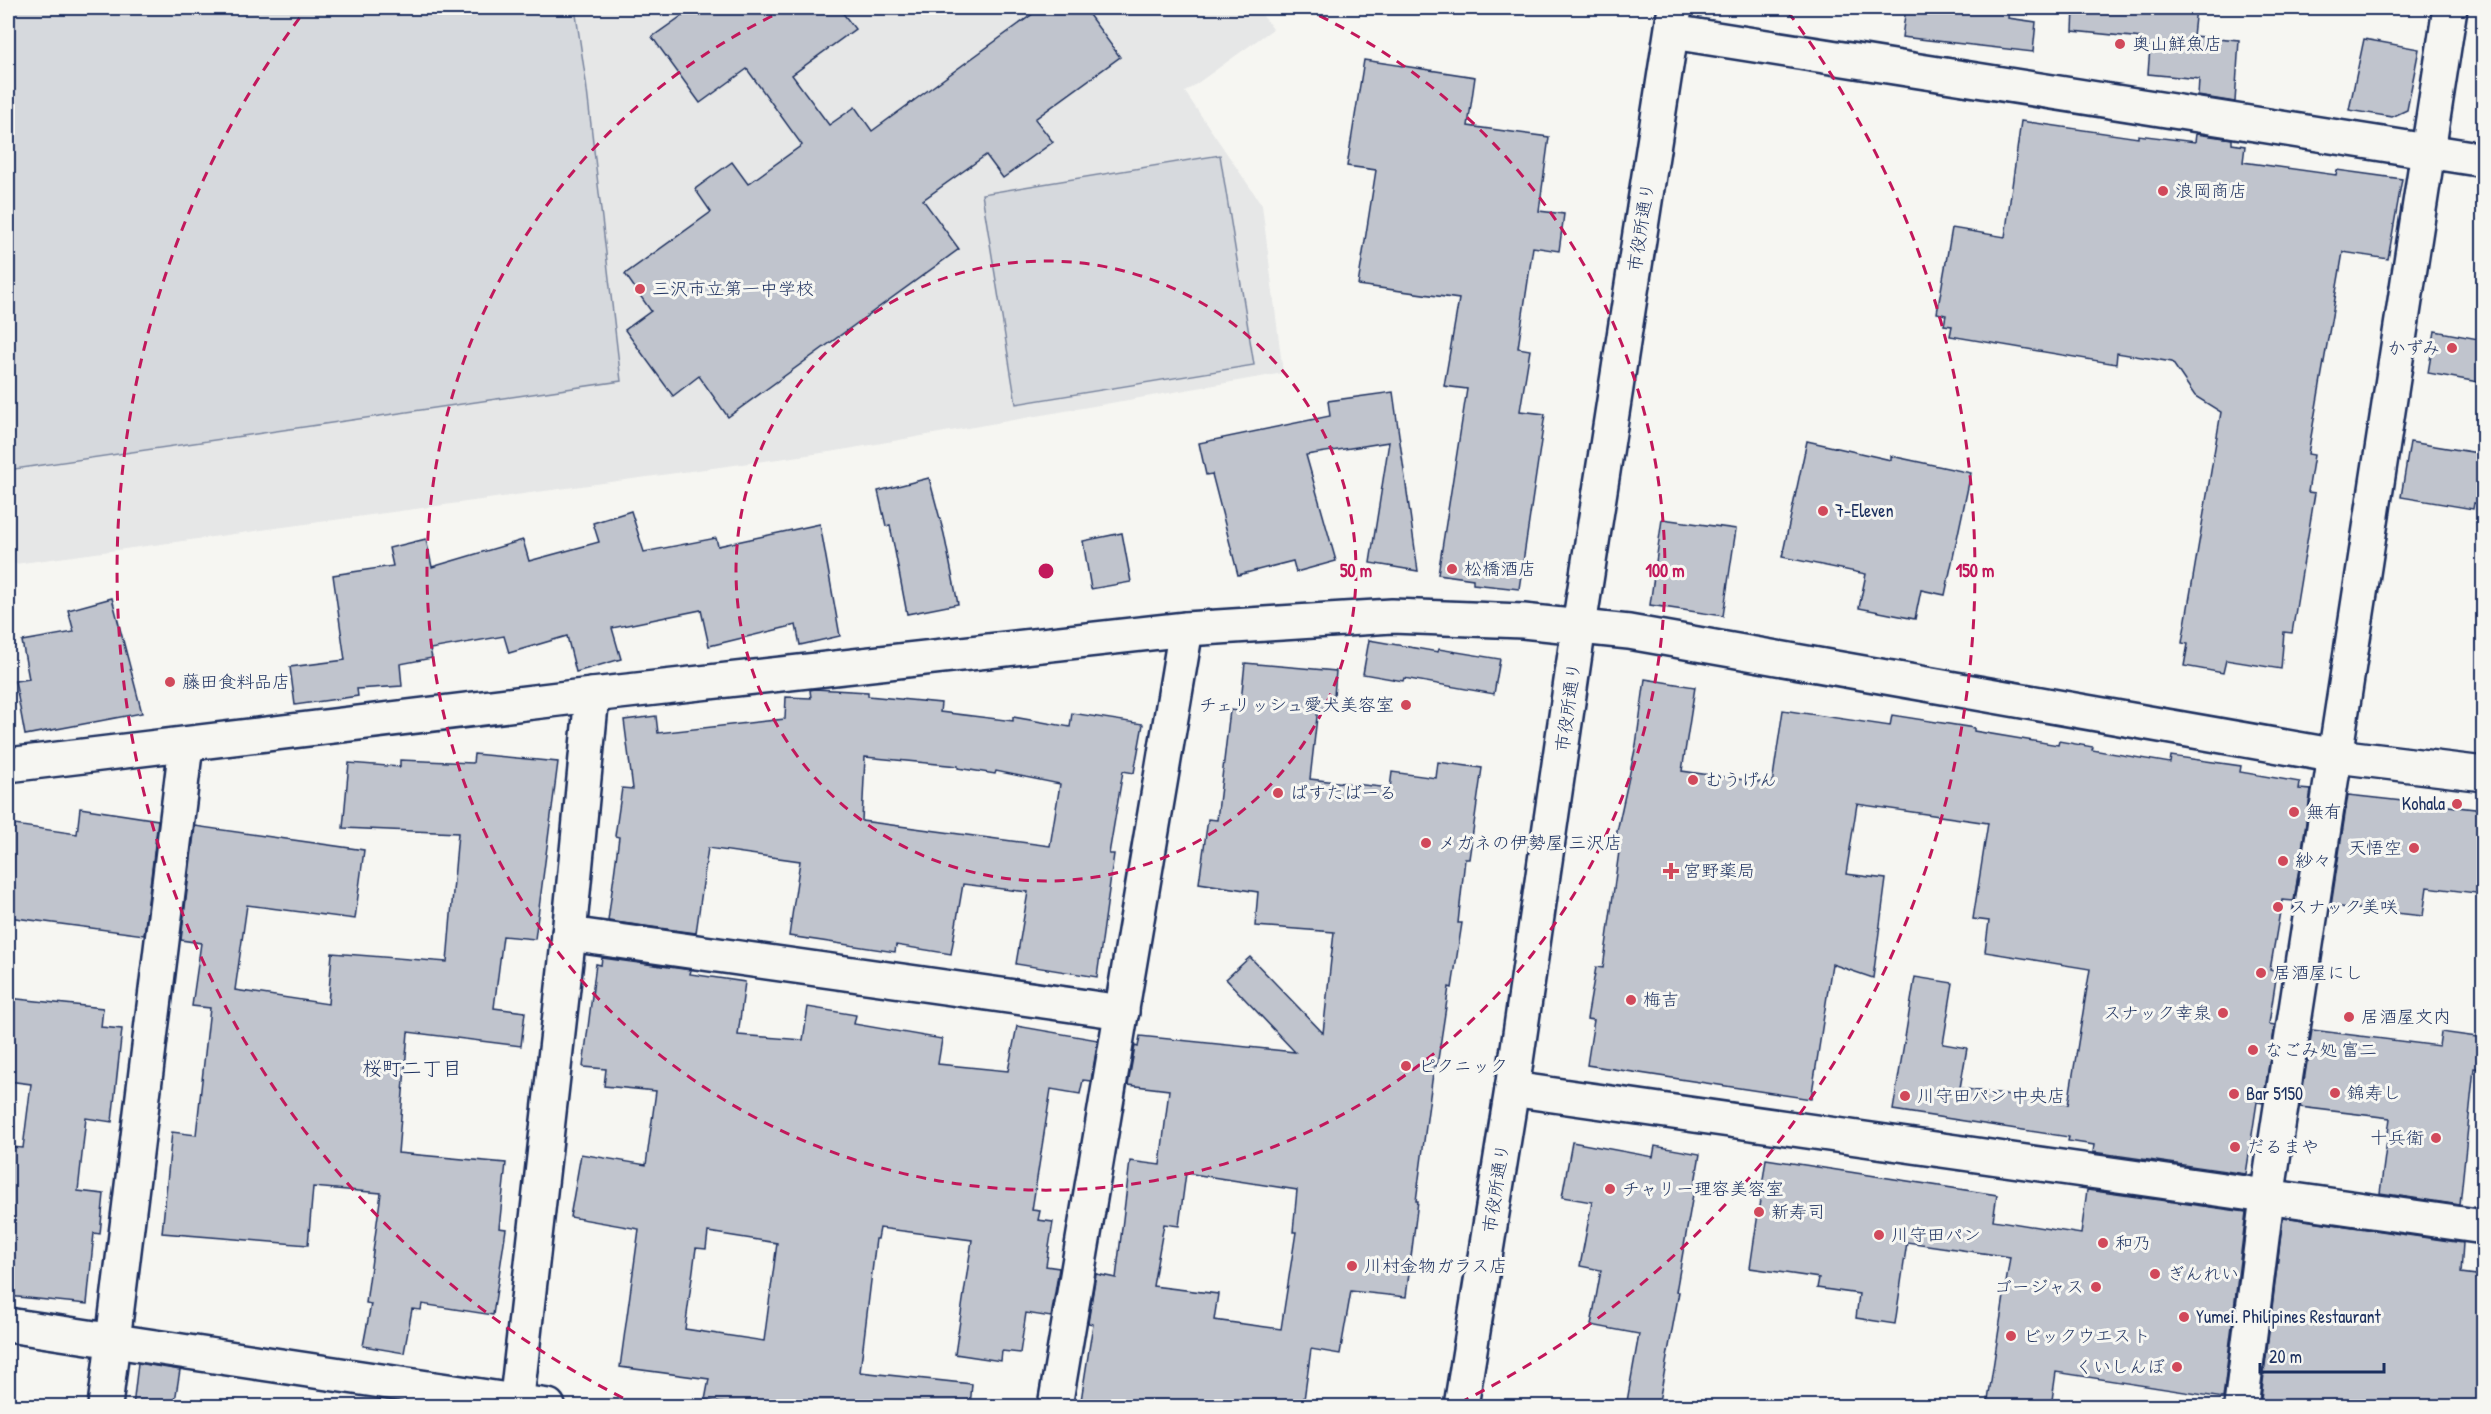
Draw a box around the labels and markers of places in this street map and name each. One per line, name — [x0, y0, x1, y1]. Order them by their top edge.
place label: 奥山鮮魚店 — [2132, 31, 2222, 56]
marker: 奥山鮮魚店 — [2113, 37, 2127, 51]
place label: 浪岡商店 — [2175, 178, 2247, 203]
marker: 浪岡商店 — [2156, 184, 2170, 198]
place label: 三沢市立第一中学校 — [652, 276, 814, 301]
marker: 三沢市立第一中学校 — [633, 282, 647, 296]
place label: かずみ — [2387, 335, 2440, 360]
marker: かずみ — [2445, 341, 2459, 355]
place label: 7-Eleven — [1835, 498, 1894, 523]
marker: 7-Eleven — [1816, 504, 1830, 518]
place label: 松橋酒店 — [1464, 556, 1536, 581]
centre of rings — [1036, 561, 1056, 581]
marker: 松橋酒店 — [1445, 562, 1459, 576]
place label: 藤田食料品店 — [182, 669, 290, 694]
marker: 藤田食料品店 — [163, 675, 177, 689]
place label: チェリッシュ愛犬美容室 — [1199, 692, 1394, 717]
marker: チェリッシュ愛犬美容室 — [1399, 698, 1413, 712]
place label: むうげん — [1705, 767, 1777, 792]
marker: むうげん — [1686, 773, 1700, 787]
place label: ぱすたばーる — [1290, 780, 1397, 805]
marker: ぱすたばーる — [1271, 786, 1285, 800]
place label: Kohala — [2402, 791, 2445, 816]
marker: Kohala — [2450, 797, 2464, 811]
place label: 無有 — [2306, 799, 2342, 824]
marker: 無有 — [2287, 805, 2301, 819]
place label: メガネの伊勢屋 三沢店 — [1438, 830, 1622, 855]
place label: 天悟空 — [2348, 835, 2402, 860]
marker: メガネの伊勢屋 三沢店 — [1419, 836, 1433, 850]
marker: 天悟空 — [2407, 841, 2421, 855]
place label: 紗々 — [2295, 848, 2331, 873]
marker: 紗々 — [2276, 854, 2290, 868]
place label: 宮野薬局 — [1683, 858, 1755, 883]
marker: 宮野薬局 — [1664, 864, 1678, 878]
place label: スナック美咲 — [2290, 894, 2398, 919]
marker: スナック美咲 — [2271, 900, 2285, 914]
place label: 居酒屋にし — [2273, 960, 2363, 985]
marker: 居酒屋にし — [2254, 966, 2268, 980]
place label: 梅吉 — [1643, 987, 1679, 1012]
marker: 梅吉 — [1624, 993, 1638, 1007]
place label: スナック幸泉 — [2103, 1000, 2211, 1025]
place label: 居酒屋文内 — [2361, 1004, 2451, 1029]
marker: スナック幸泉 — [2216, 1006, 2230, 1020]
marker: 居酒屋文内 — [2342, 1010, 2356, 1024]
place label: なごみ処 富二 — [2265, 1037, 2377, 1062]
marker: なごみ処 富二 — [2246, 1043, 2260, 1057]
place label: ピクニック — [1418, 1053, 1508, 1078]
marker: ピクニック — [1399, 1059, 1413, 1073]
place label: 錦寿し — [2347, 1080, 2401, 1105]
place label: Bar 5150 — [2246, 1081, 2303, 1106]
place label: 川守田パン 中央店 — [1917, 1083, 2065, 1108]
marker: 錦寿し — [2328, 1086, 2342, 1100]
marker: Bar 5150 — [2227, 1087, 2241, 1101]
marker: 川守田パン 中央店 — [1898, 1089, 1912, 1103]
place label: 十兵衛 — [2370, 1125, 2424, 1150]
marker: 十兵衛 — [2429, 1131, 2443, 1145]
place label: だるまや — [2247, 1134, 2319, 1159]
marker: だるまや — [2228, 1140, 2242, 1154]
place label: チャリー理容美容室 — [1622, 1176, 1784, 1201]
marker: チャリー理容美容室 — [1603, 1182, 1617, 1196]
place label: 新寿司 — [1771, 1199, 1825, 1224]
marker: 新寿司 — [1752, 1205, 1766, 1219]
place label: 川守田パン — [1891, 1222, 1981, 1247]
marker: 川守田パン — [1872, 1228, 1886, 1242]
place label: 和乃 — [2115, 1230, 2151, 1255]
marker: 和乃 — [2096, 1236, 2110, 1250]
place label: 川村金物ガラス店 — [1364, 1253, 1507, 1278]
marker: 川村金物ガラス店 — [1345, 1259, 1359, 1273]
place label: ぎんれい — [2167, 1261, 2239, 1286]
marker: ぎんれい — [2148, 1267, 2162, 1281]
place label: ゴージャス — [1994, 1274, 2084, 1299]
marker: ゴージャス — [2089, 1280, 2103, 1294]
place label: Yumei. Philipines Restaurant — [2196, 1304, 2382, 1329]
marker: Yumei. Philipines Restaurant — [2177, 1310, 2191, 1324]
place label: ビックウエスト — [2023, 1323, 2150, 1348]
marker: ビックウエスト — [2004, 1329, 2018, 1343]
place label: くいしんぼ — [2075, 1354, 2165, 1379]
marker: くいしんぼ — [2170, 1360, 2184, 1374]

